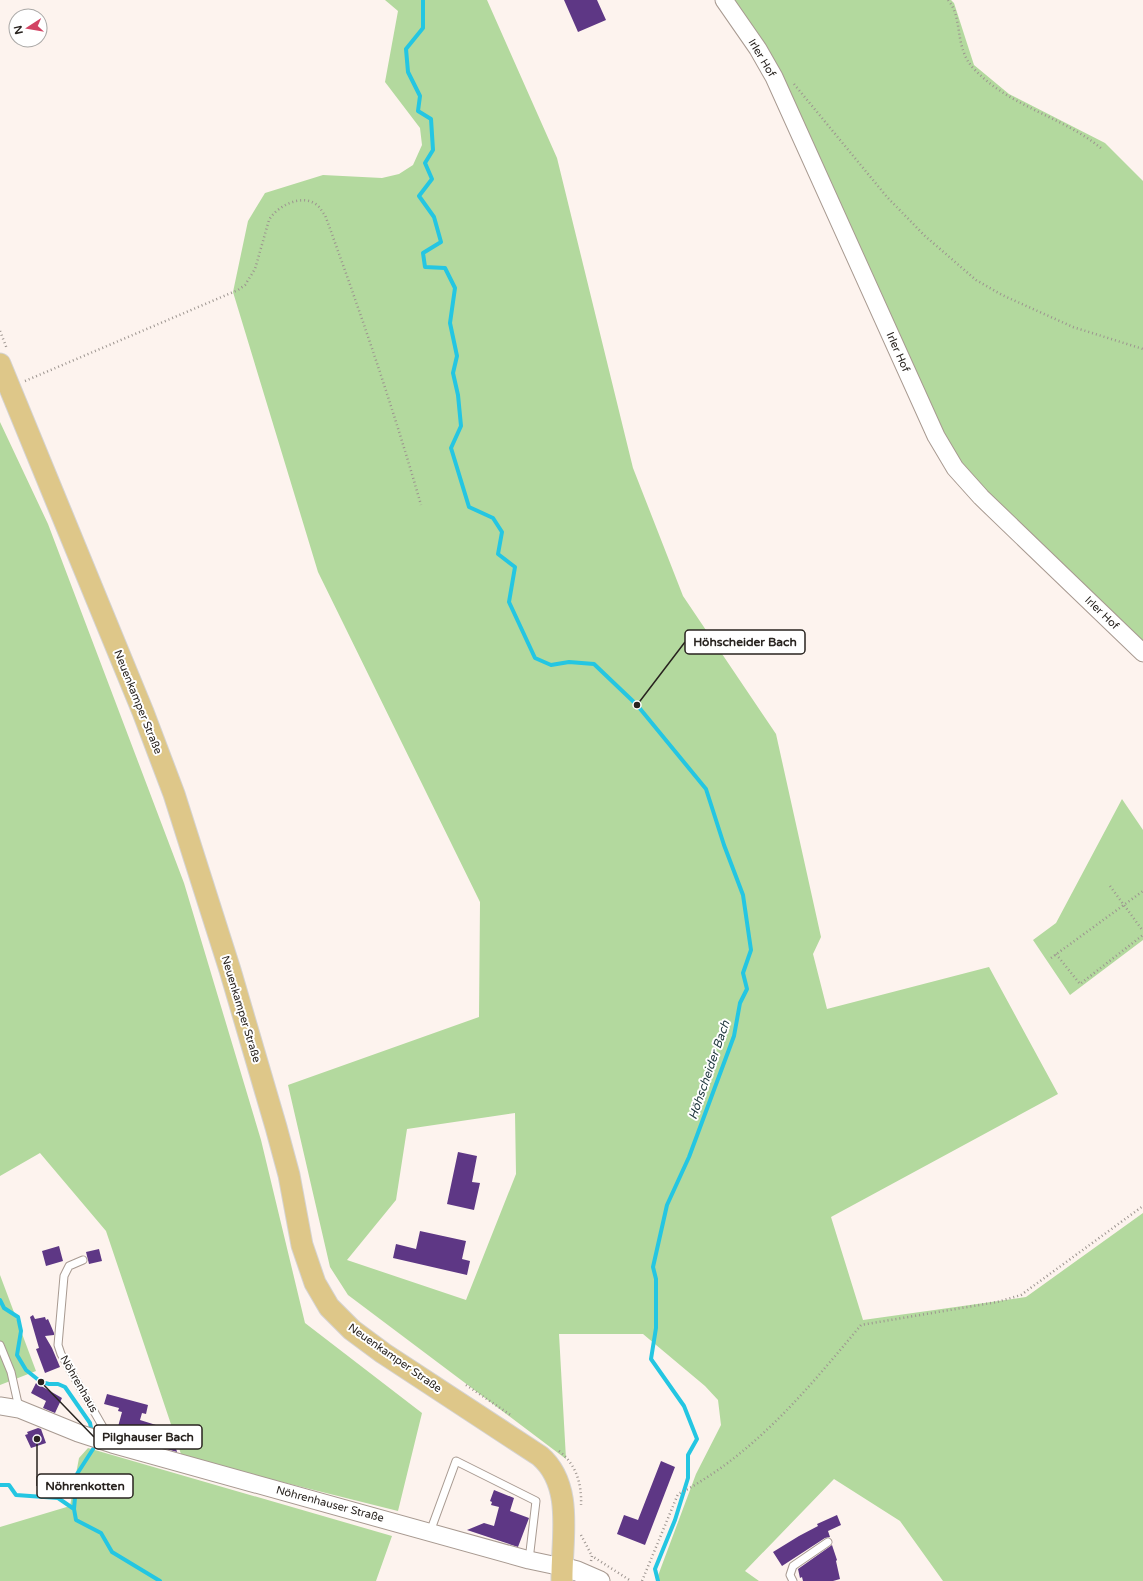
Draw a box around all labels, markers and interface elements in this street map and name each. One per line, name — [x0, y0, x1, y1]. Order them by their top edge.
north arrow — [8, 8, 48, 48]
text: N — [11, 24, 26, 36]
street label: Irler Hof — [746, 37, 779, 80]
street label: Irler Hof — [883, 330, 913, 375]
street label: Irler Hof — [1082, 594, 1122, 633]
callout: Höhscheider Bach — [685, 630, 805, 654]
text: Höhscheider Bach — [693, 635, 797, 649]
street label: Neuenkamper Straße — [111, 648, 165, 756]
street label: Neuenkamper Straße — [219, 954, 263, 1064]
water label: Höhscheider Bach — [686, 1018, 733, 1121]
street label: Neuenkamper Straße — [346, 1321, 444, 1395]
street label: Nöhrenhaus — [57, 1353, 101, 1415]
callout: Pilghauser Bach — [94, 1425, 202, 1449]
text: Pilghauser Bach — [102, 1430, 194, 1445]
callout: Nöhrenkotten — [37, 1474, 133, 1498]
text: Nöhrenkotten — [45, 1479, 125, 1493]
street label: Nöhrenhauser Straße — [275, 1483, 385, 1525]

